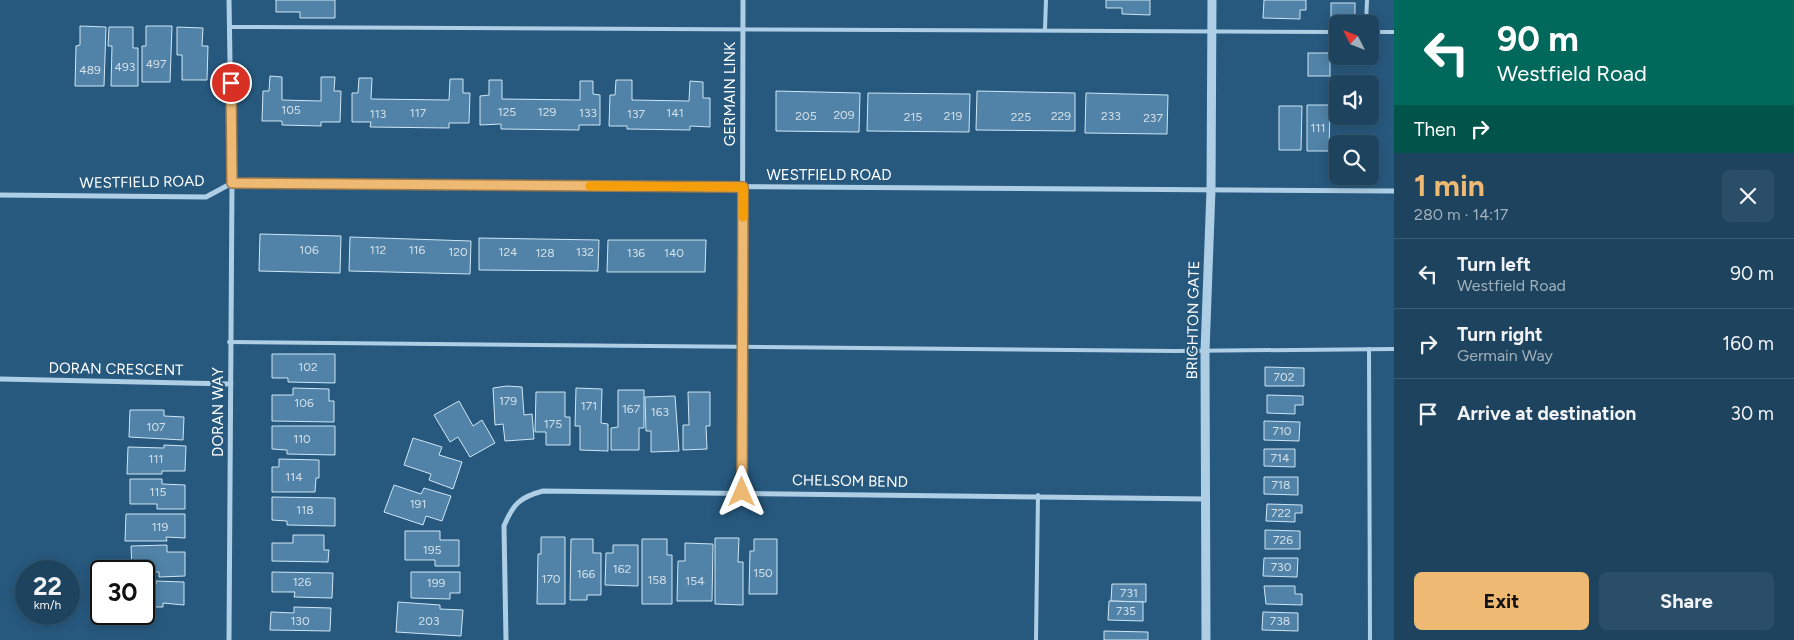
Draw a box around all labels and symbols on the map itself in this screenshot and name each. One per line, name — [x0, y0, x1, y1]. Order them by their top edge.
north arrow — [1329, 15, 1379, 65]
street label: GERMAIN LINK — [721, 41, 739, 146]
house number: 497 — [146, 57, 167, 71]
house number: 493 — [115, 60, 135, 74]
pin — [210, 62, 252, 104]
house number: 489 — [79, 63, 101, 77]
house number: 105 — [281, 103, 301, 117]
house number: 125 — [498, 105, 516, 119]
house number: 129 — [538, 105, 556, 119]
house number: 117 — [410, 106, 427, 120]
house number: 133 — [579, 106, 597, 120]
house number: 141 — [666, 106, 684, 120]
house number: 113 — [370, 107, 386, 121]
house number: 137 — [627, 107, 646, 121]
house number: 209 — [833, 108, 855, 122]
house number: 205 — [795, 109, 817, 123]
house number: 219 — [944, 109, 962, 123]
house number: 229 — [1051, 109, 1071, 123]
house number: 233 — [1101, 109, 1121, 123]
house number: 215 — [904, 110, 922, 124]
house number: 225 — [1011, 110, 1031, 124]
house number: 237 — [1143, 111, 1163, 125]
house number: 111 — [1311, 121, 1325, 135]
street label: WESTFIELD ROAD — [766, 166, 892, 184]
street label: WESTFIELD ROAD — [79, 172, 205, 192]
house number: 106 — [299, 243, 319, 257]
house number: 112 — [370, 243, 386, 257]
house number: 116 — [409, 243, 426, 257]
house number: 120 — [448, 245, 468, 259]
house number: 124 — [498, 245, 518, 259]
house number: 132 — [576, 245, 594, 259]
house number: 128 — [535, 246, 555, 260]
house number: 136 — [627, 246, 645, 260]
house number: 140 — [664, 246, 684, 260]
street label: BRIGHTON GATE — [1183, 260, 1203, 380]
street label: DORAN CRESCENT — [48, 359, 184, 379]
house number: 102 — [298, 360, 318, 374]
street label: DORAN WAY — [209, 367, 227, 457]
house number: 702 — [1274, 370, 1294, 384]
house number: 179 — [499, 394, 517, 408]
house number: 106 — [294, 396, 314, 410]
house number: 171 — [581, 399, 597, 413]
house number: 167 — [622, 402, 641, 416]
house number: 163 — [651, 405, 669, 419]
house number: 175 — [544, 417, 562, 431]
house number: 107 — [146, 420, 166, 434]
house number: 710 — [1272, 424, 1292, 438]
house number: 110 — [293, 432, 311, 446]
house number: 714 — [1271, 451, 1290, 465]
house number: 111 — [149, 452, 163, 466]
position arrow — [715, 465, 767, 517]
house number: 114 — [285, 470, 303, 484]
street label: CHELSOM BEND — [792, 471, 908, 491]
house number: 718 — [1272, 478, 1290, 492]
house number: 115 — [150, 485, 167, 499]
house number: 191 — [410, 497, 426, 511]
house number: 118 — [296, 503, 314, 517]
house number: 722 — [1271, 506, 1291, 520]
house number: 119 — [152, 520, 169, 534]
house number: 726 — [1273, 533, 1293, 547]
house number: 195 — [423, 543, 441, 557]
speed limit sign: 30 — [90, 560, 155, 625]
house number: 730 — [1271, 560, 1292, 574]
house number: 162 — [613, 562, 631, 576]
house number: 150 — [753, 566, 773, 580]
house number: 166 — [577, 567, 595, 581]
house number: 170 — [541, 572, 561, 586]
house number: 158 — [647, 573, 667, 587]
house number: 154 — [685, 574, 705, 588]
house number: 126 — [293, 575, 311, 589]
house number: 199 — [427, 576, 445, 590]
house number: 731 — [1120, 586, 1138, 600]
house number: 735 — [1116, 604, 1136, 618]
house number: 130 — [290, 614, 310, 628]
house number: 203 — [419, 614, 439, 628]
house number: 738 — [1270, 614, 1290, 628]

